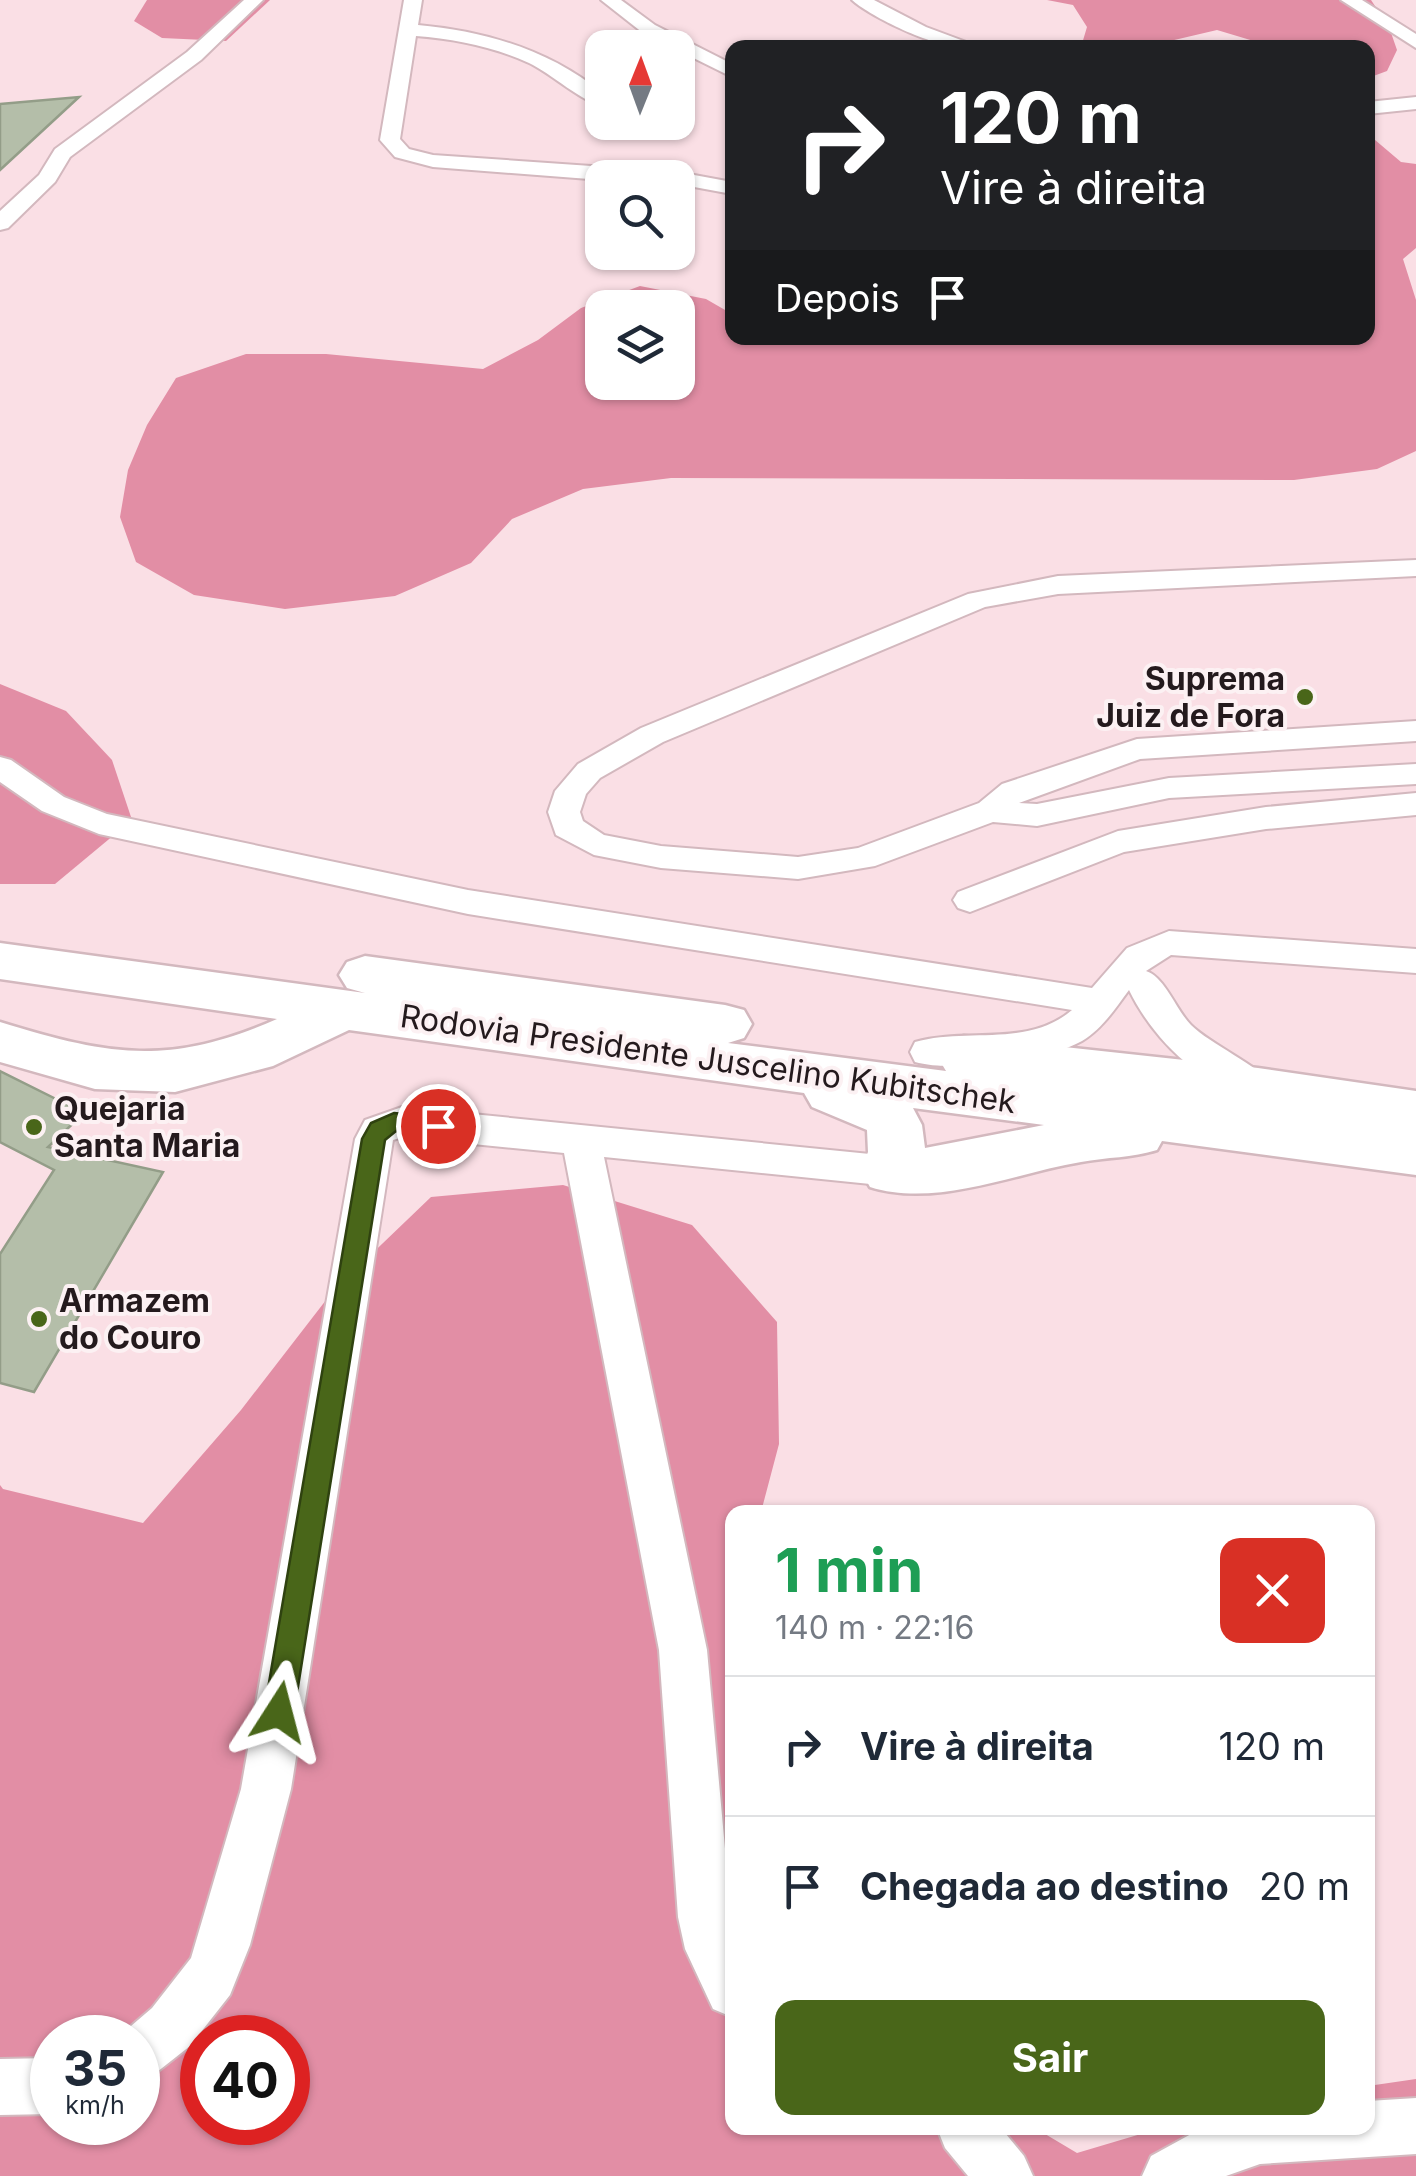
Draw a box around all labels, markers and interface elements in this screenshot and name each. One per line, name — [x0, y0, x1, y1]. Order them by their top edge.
north arrow — [585, 30, 695, 140]
map controls — [585, 30, 695, 400]
text: 120 m — [940, 75, 1142, 160]
icon: right — [775, 80, 905, 210]
button: search — [585, 160, 695, 270]
text: Vire à direita — [940, 160, 1207, 215]
icon: arrive — [920, 270, 975, 325]
text: Depois — [775, 275, 900, 321]
button: layers — [585, 290, 695, 400]
place label: Suprema Juiz de Fora — [1096, 659, 1285, 735]
marker: Suprema Juiz de Fora — [1294, 686, 1316, 708]
street label: Rodovia Presidente Juscelino Kubitschek — [398, 996, 1019, 1121]
pin — [396, 1084, 481, 1169]
place label: Quejaria Santa Maria — [54, 1089, 240, 1165]
icon: arrive — [411, 1099, 466, 1154]
marker: Quejaria Santa Maria — [23, 1116, 45, 1138]
place label: Armazem do Couro — [59, 1281, 210, 1357]
marker: Armazem do Couro — [28, 1308, 50, 1330]
text: 1 min — [775, 1534, 923, 1606]
button: close — [1220, 1538, 1325, 1643]
text: 140 m · 22:16 — [775, 1608, 974, 1647]
position arrow — [227, 1660, 331, 1764]
icon: right — [775, 1719, 830, 1774]
text: Vire à direita — [860, 1723, 1094, 1769]
text: 120 m — [1218, 1723, 1325, 1769]
icon: arrive — [775, 1859, 830, 1914]
text: Chegada ao destino — [860, 1863, 1229, 1909]
text: 20 m — [1259, 1863, 1350, 1909]
button: Sair — [775, 2000, 1325, 2115]
speed limit sign: 40 — [180, 2015, 310, 2145]
text: 35 — [63, 2038, 127, 2098]
text: km/h — [65, 2090, 125, 2120]

